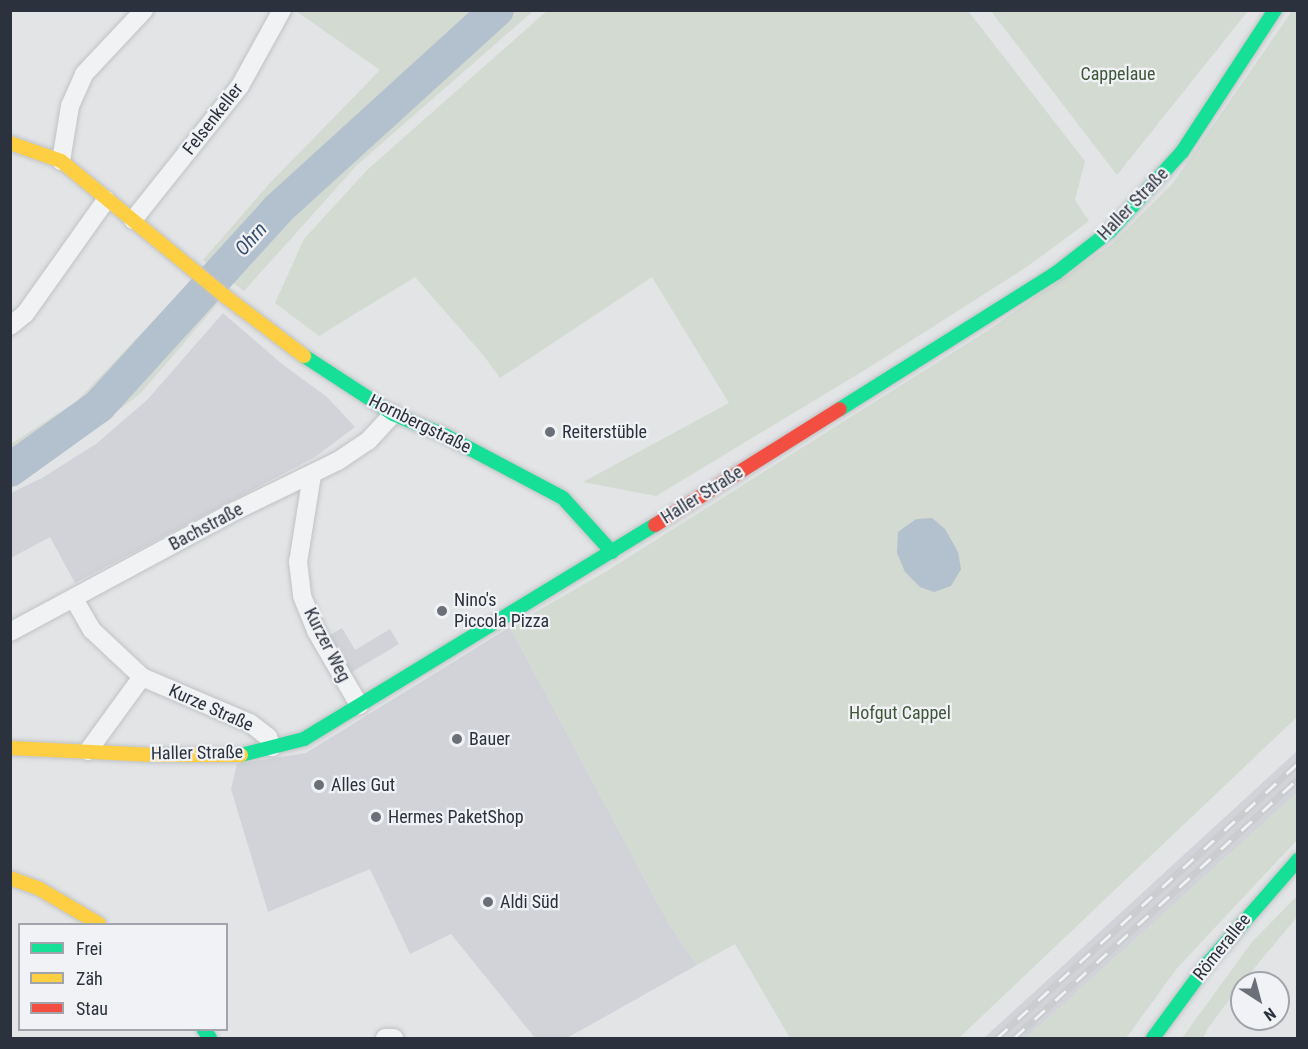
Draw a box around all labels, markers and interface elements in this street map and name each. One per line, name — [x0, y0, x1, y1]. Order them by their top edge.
park label: Cappelaue — [1081, 63, 1155, 85]
street label: Felsenkeller — [178, 79, 248, 159]
street label: Haller Straße — [1093, 163, 1173, 245]
water label: Ohrn — [230, 217, 272, 261]
street label: Hornbergstraße — [365, 390, 475, 458]
place label: Reiterstüble — [562, 421, 647, 443]
marker: Reiterstüble — [543, 425, 557, 439]
street label: Haller Straße — [657, 461, 747, 529]
street label: Bachstraße — [165, 499, 247, 555]
place label: Nino's Piccola Pizza — [454, 590, 549, 632]
street label: Kurzer Weg — [299, 604, 355, 686]
marker: Nino's Piccola Pizza — [435, 604, 449, 618]
street label: Kurze Straße — [165, 680, 257, 736]
park label: Hofgut Cappel — [849, 702, 951, 724]
place label: Bauer — [469, 728, 510, 750]
marker: Bauer — [450, 732, 464, 746]
street label: Haller Straße — [151, 741, 243, 765]
place label: Alles Gut — [331, 774, 395, 796]
marker: Alles Gut — [312, 778, 326, 792]
place label: Hermes PaketShop — [388, 806, 524, 828]
marker: Hermes PaketShop — [369, 810, 383, 824]
place label: Aldi Süd — [500, 891, 559, 913]
marker: Aldi Süd — [481, 895, 495, 909]
street label: Römerallee — [1189, 909, 1255, 985]
legend — [18, 923, 228, 1031]
text: Frei — [76, 938, 102, 959]
text: Zäh — [76, 968, 103, 989]
north arrow — [1230, 971, 1290, 1031]
text: Stau — [76, 998, 108, 1019]
text: N — [1260, 1004, 1279, 1025]

